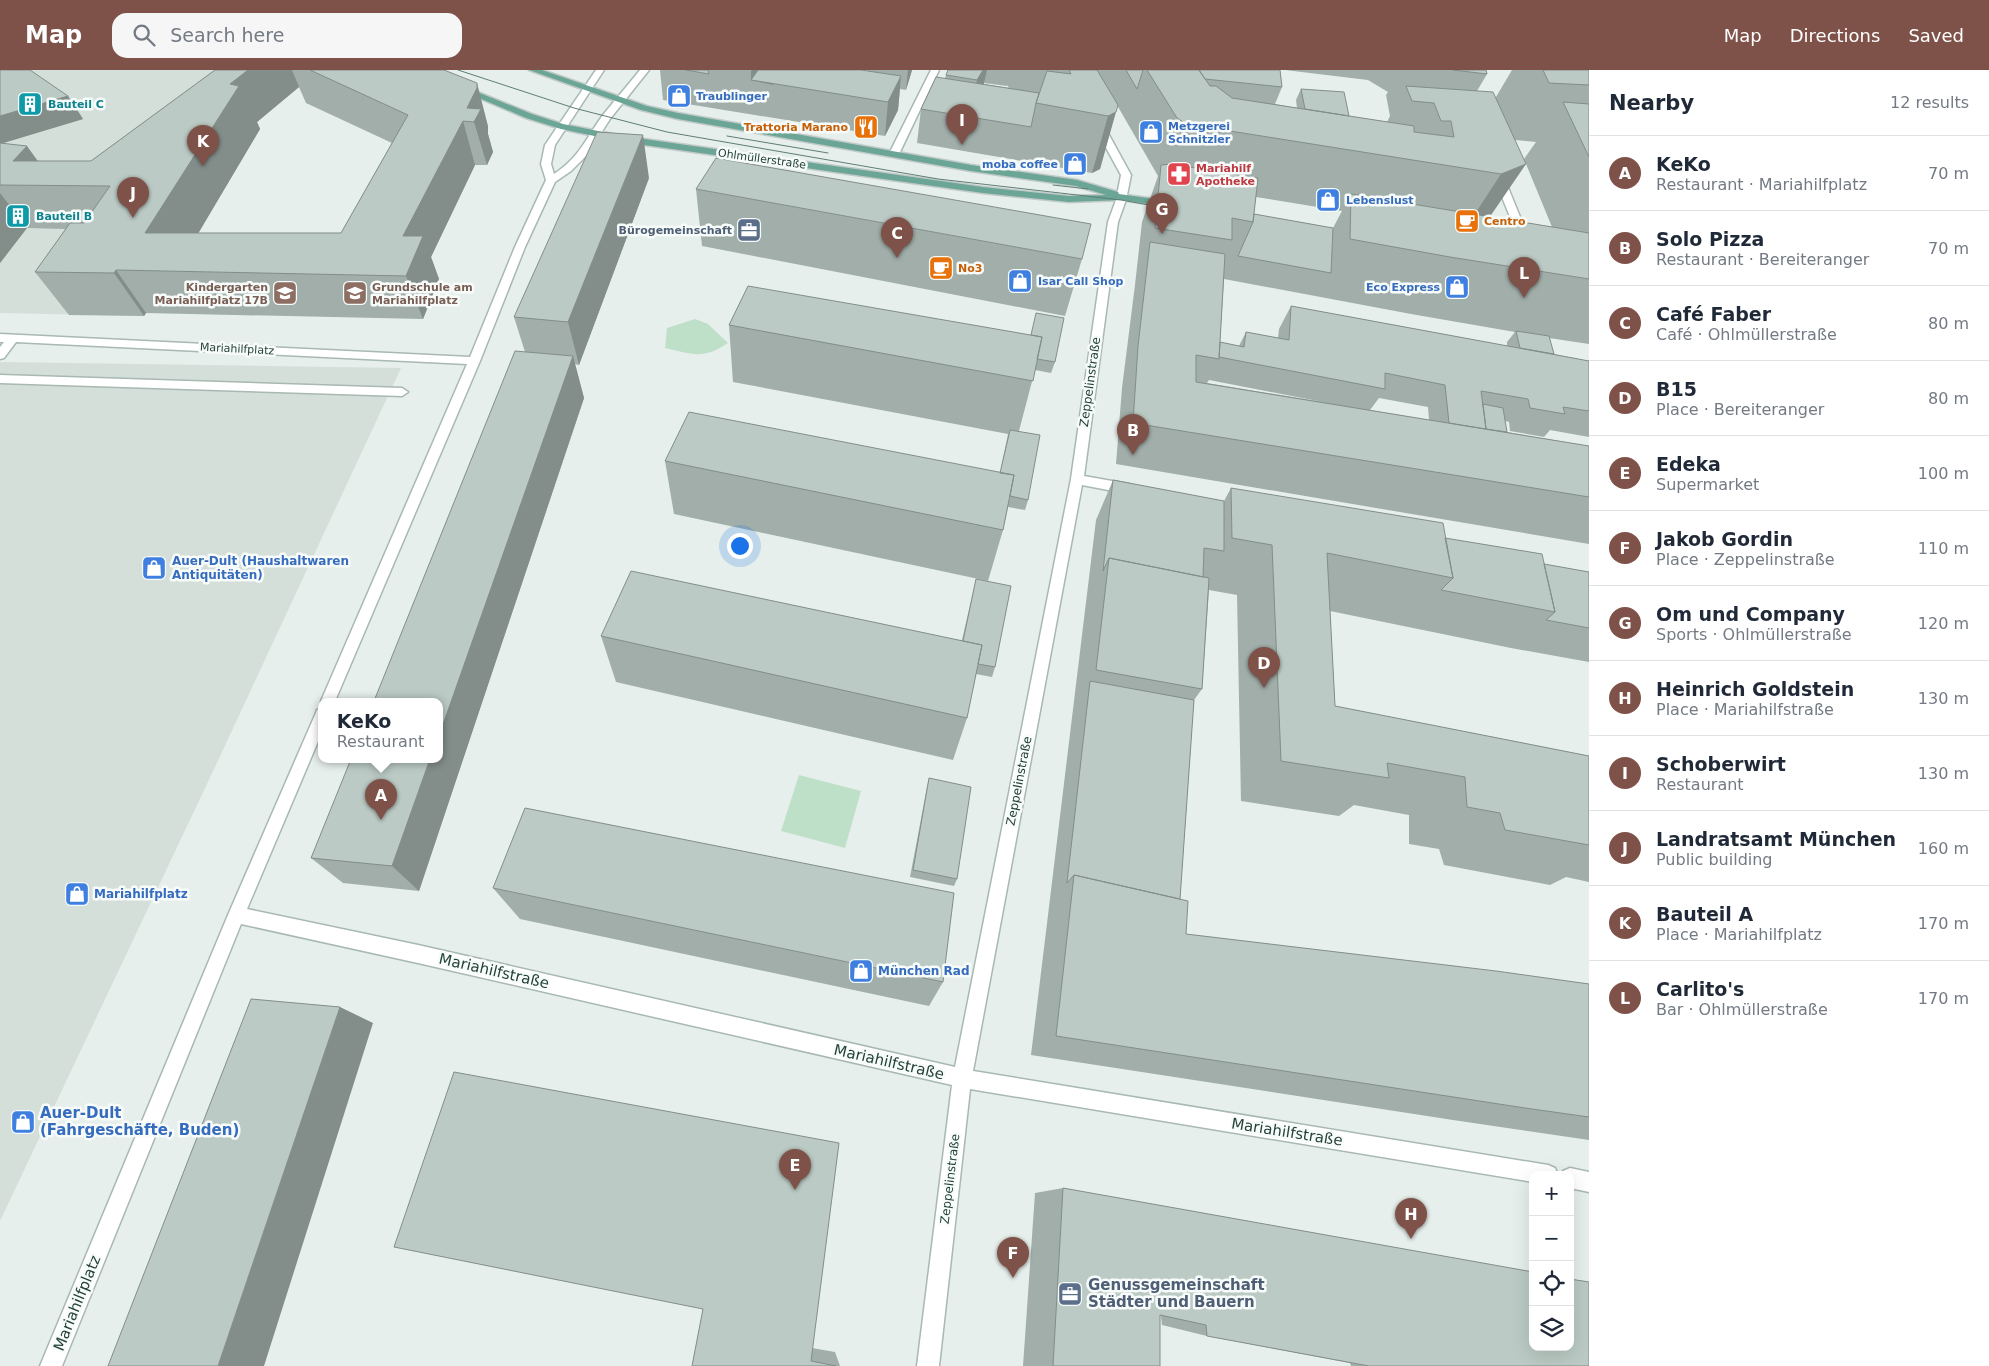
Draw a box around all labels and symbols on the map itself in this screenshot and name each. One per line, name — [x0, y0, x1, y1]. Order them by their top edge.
shop icon: Traublinger — [666, 83, 692, 109]
place label: Traublinger — [696, 90, 768, 103]
building icon: Bauteil C — [17, 91, 43, 117]
place label: Bauteil C — [48, 98, 104, 111]
pin: I — [946, 104, 978, 145]
restaurant icon: Trattoria Marano — [853, 114, 879, 140]
shop icon: Metzgerei Schnitzler — [1138, 119, 1164, 145]
place label: Metzgerei Schnitzler — [1168, 120, 1231, 146]
place label: Trattoria Marano — [744, 121, 848, 134]
pin: K — [187, 125, 219, 166]
street label: Ohlmüllerstraße — [717, 146, 807, 172]
shop icon: moba coffee — [1062, 151, 1088, 177]
place label: moba coffee — [982, 158, 1058, 171]
pharmacy icon: Mariahilf Apotheke — [1166, 161, 1192, 187]
place label: Mariahilf Apotheke — [1196, 162, 1255, 188]
pin: J — [117, 177, 149, 218]
shop icon: Lebenslust — [1315, 187, 1341, 213]
pin: G — [1146, 193, 1178, 234]
place label: Lebenslust — [1346, 194, 1414, 207]
building icon: Bauteil B — [5, 203, 31, 229]
cafe icon: Centro — [1454, 208, 1480, 234]
place label: Bauteil B — [36, 210, 92, 223]
place label: Centro — [1484, 215, 1526, 228]
office icon: Bürogemeinschaft — [736, 217, 762, 243]
pin: C — [881, 217, 913, 258]
place label: Bürogemeinschaft — [619, 224, 732, 237]
cafe icon: No3 — [928, 255, 954, 281]
pin: L — [1508, 257, 1540, 298]
place label: No3 — [958, 262, 982, 275]
shop icon: Isar Call Shop — [1007, 268, 1033, 294]
shop icon: Eco Express — [1444, 274, 1470, 300]
place label: Isar Call Shop — [1038, 275, 1123, 288]
school or university icon: Kindergarten Mariahilfplatz 17B — [272, 280, 298, 306]
school or university icon: Grundschule am Mariahilfplatz — [342, 280, 368, 306]
place label: Kindergarten Mariahilfplatz 17B — [155, 281, 268, 307]
place label: Grundschule am Mariahilfplatz — [372, 281, 473, 307]
place label: Eco Express — [1366, 281, 1440, 294]
street label: Zeppelinstraße — [1077, 336, 1103, 428]
street label: Mariahilfplatz — [200, 341, 275, 357]
pin: B — [1117, 414, 1149, 455]
your location — [727, 533, 753, 559]
place label: Auer-Dult (Haushaltwaren Antiquitäten) — [172, 554, 349, 582]
shop icon: Auer-Dult (Haushaltwaren Antiquitäten) — [141, 555, 167, 581]
pin: D — [1248, 647, 1280, 688]
street label: Zeppelinstraße — [1003, 735, 1035, 827]
pin: A — [365, 779, 397, 820]
shop icon: Mariahilfplatz — [64, 881, 90, 907]
place label: Mariahilfplatz — [94, 887, 188, 901]
street label: Mariahilfstraße — [437, 950, 551, 992]
shop icon: München Rad — [848, 958, 874, 984]
place label: München Rad — [878, 964, 969, 978]
street label: Mariahilfstraße — [832, 1041, 946, 1083]
place label: Auer-Dult (Fahrgeschäfte, Buden) — [40, 1104, 239, 1139]
shop icon: Auer-Dult (Fahrgeschäfte, Buden) — [10, 1109, 36, 1135]
street label: Mariahilfstraße — [1230, 1114, 1344, 1150]
street label: Zeppelinstraße — [938, 1133, 962, 1225]
pin: E — [779, 1149, 811, 1190]
pin: H — [1395, 1198, 1427, 1239]
pin: F — [997, 1237, 1029, 1278]
street label: Mariahilfplatz — [50, 1252, 104, 1353]
place label: Genussgemeinschaft Städter und Bauern — [1088, 1276, 1265, 1311]
office icon: Genussgemeinschaft Städter und Bauern — [1057, 1281, 1083, 1307]

